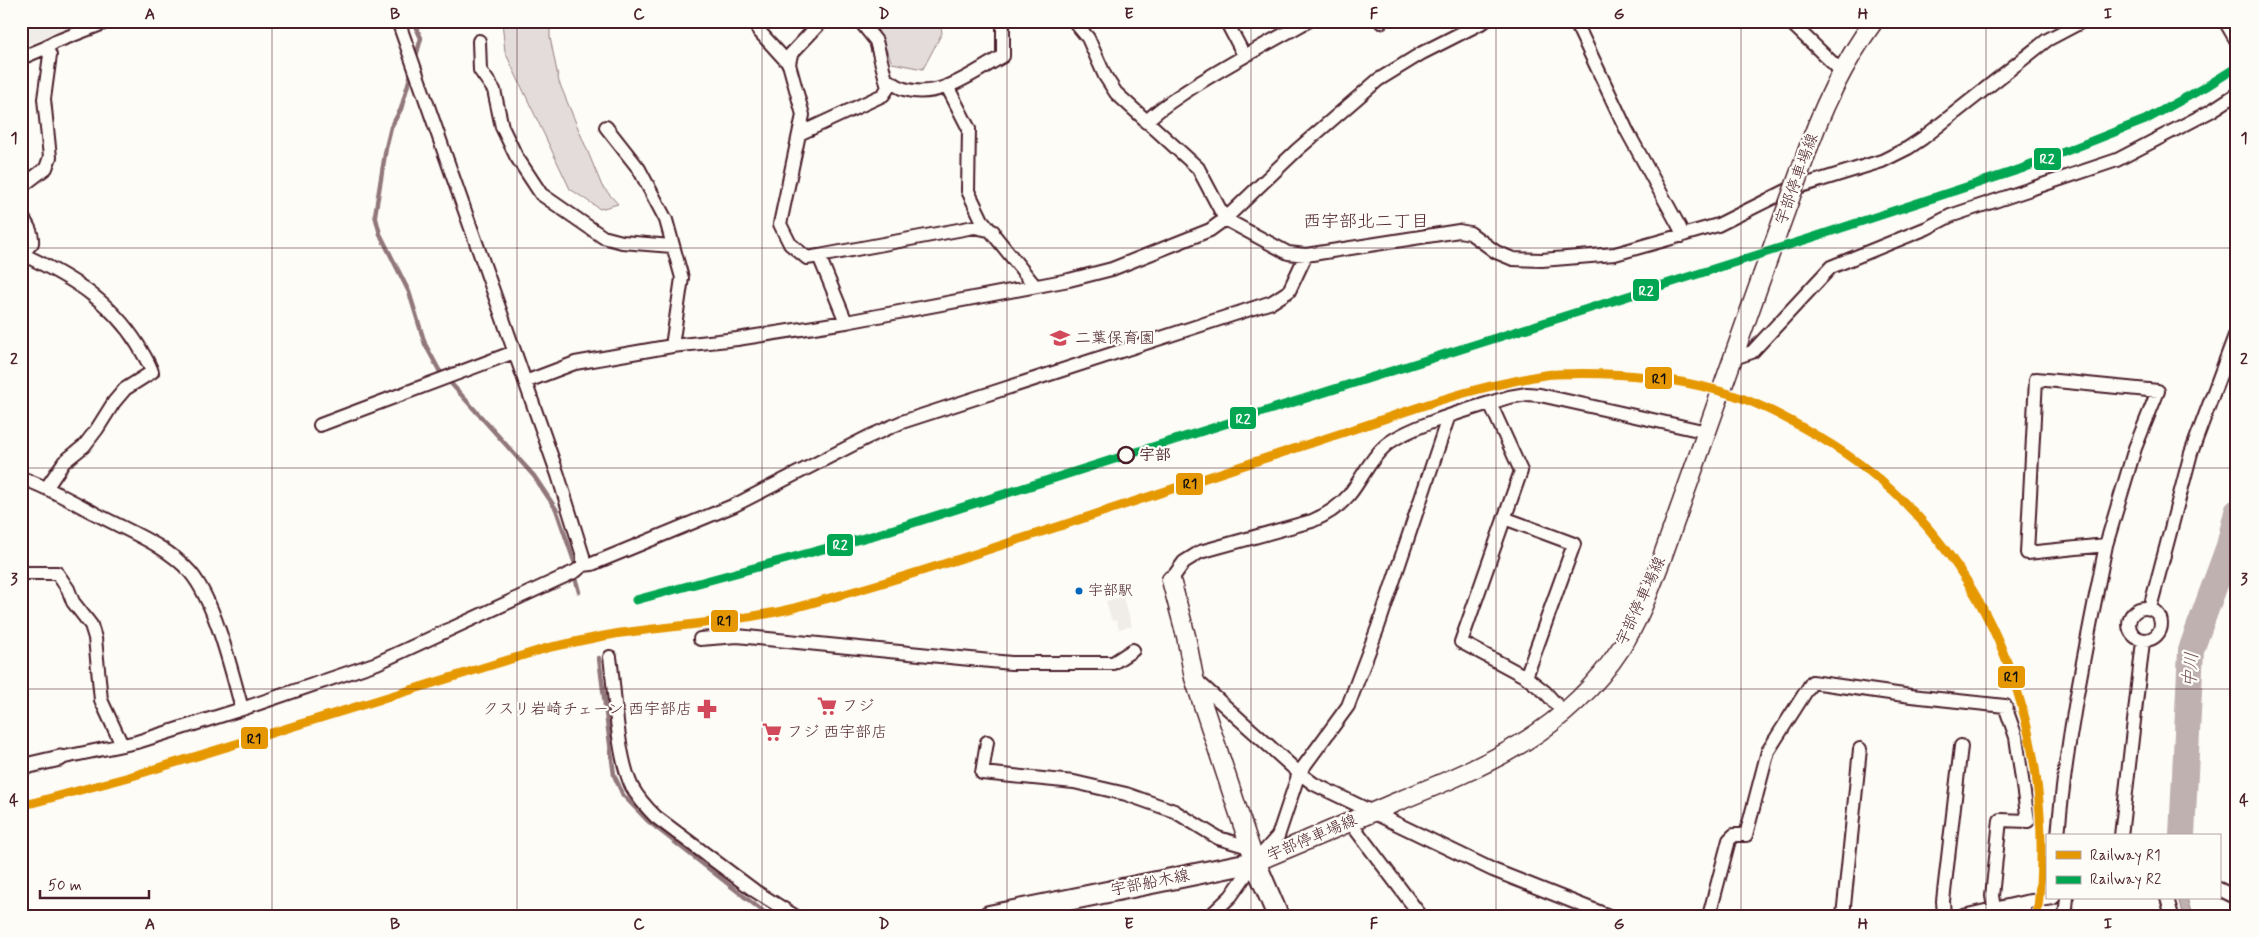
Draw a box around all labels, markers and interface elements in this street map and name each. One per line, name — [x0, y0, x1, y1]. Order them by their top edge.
text: A — [145, 4, 155, 25]
text: B — [390, 4, 400, 25]
text: C — [633, 4, 645, 25]
text: D — [878, 4, 890, 25]
text: E — [1124, 4, 1134, 25]
text: F — [1370, 4, 1379, 25]
text: G — [1614, 4, 1625, 25]
text: H — [1858, 4, 1869, 25]
text: I — [2104, 4, 2113, 25]
text: 1 — [10, 128, 18, 149]
text: 1 — [2240, 128, 2248, 149]
street label: 宇部停車場線 — [1771, 130, 1823, 228]
line badge: R2 — [2033, 147, 2062, 171]
text: R2 — [2039, 150, 2055, 168]
district label: 西宇部北二丁目 — [1303, 210, 1429, 234]
line badge: R2 — [1632, 278, 1660, 302]
text: R2 — [1638, 282, 1654, 300]
school or university icon: 二葉保育園 — [1049, 327, 1071, 349]
place label: 二葉保育園 — [1075, 328, 1155, 349]
text: 2 — [10, 349, 18, 370]
text: 2 — [2240, 349, 2248, 370]
line badge: R1 — [1644, 366, 1673, 390]
text: R1 — [1652, 370, 1666, 388]
line badge: R2 — [1229, 406, 1257, 430]
text: R2 — [1235, 410, 1251, 428]
place label: 宇部 — [1139, 445, 1171, 466]
marker: 宇部 — [1117, 446, 1135, 464]
line badge: R1 — [1175, 472, 1204, 496]
text: R1 — [1183, 475, 1197, 493]
line badge: R2 — [826, 533, 854, 557]
text: R2 — [832, 536, 848, 554]
street label: 宇部停車場線 — [1611, 553, 1671, 649]
text: 3 — [10, 569, 18, 590]
text: 3 — [2240, 569, 2248, 590]
place label: 宇部駅 — [1088, 581, 1133, 601]
marker: 宇部駅 — [1074, 586, 1084, 596]
line badge: R1 — [710, 609, 739, 633]
text: R1 — [717, 612, 731, 630]
water label: 中川 — [2177, 651, 2205, 689]
line badge: R1 — [1997, 665, 2026, 689]
text: R1 — [2004, 668, 2018, 686]
supermarket icon: フジ — [816, 695, 838, 717]
place label: フジ — [842, 696, 874, 717]
pharmacy icon: クスリ岩崎チェーン 西宇部店 — [696, 698, 718, 720]
place label: クスリ岩崎チェーン 西宇部店 — [483, 699, 692, 720]
supermarket icon: フジ 西宇部店 — [761, 721, 783, 743]
place label: フジ 西宇部店 — [787, 722, 887, 743]
line badge: R1 — [240, 726, 269, 750]
text: R1 — [247, 730, 261, 748]
text: 4 — [9, 790, 19, 811]
text: 4 — [2239, 790, 2249, 811]
street label: 宇部停車場線 — [1264, 810, 1360, 866]
legend — [2046, 834, 2220, 900]
text: Railway R1 — [2090, 846, 2161, 866]
street label: 宇部船木線 — [1109, 865, 1191, 901]
scale bar — [40, 867, 149, 899]
text: Railway R2 — [2090, 870, 2161, 890]
text: 50 m — [48, 876, 82, 896]
text: A — [145, 914, 155, 935]
text: B — [390, 914, 400, 935]
text: C — [633, 914, 645, 935]
text: D — [878, 914, 890, 935]
text: E — [1124, 914, 1134, 935]
text: F — [1370, 914, 1379, 935]
text: G — [1614, 914, 1625, 935]
text: H — [1858, 914, 1869, 935]
text: I — [2104, 914, 2113, 935]

